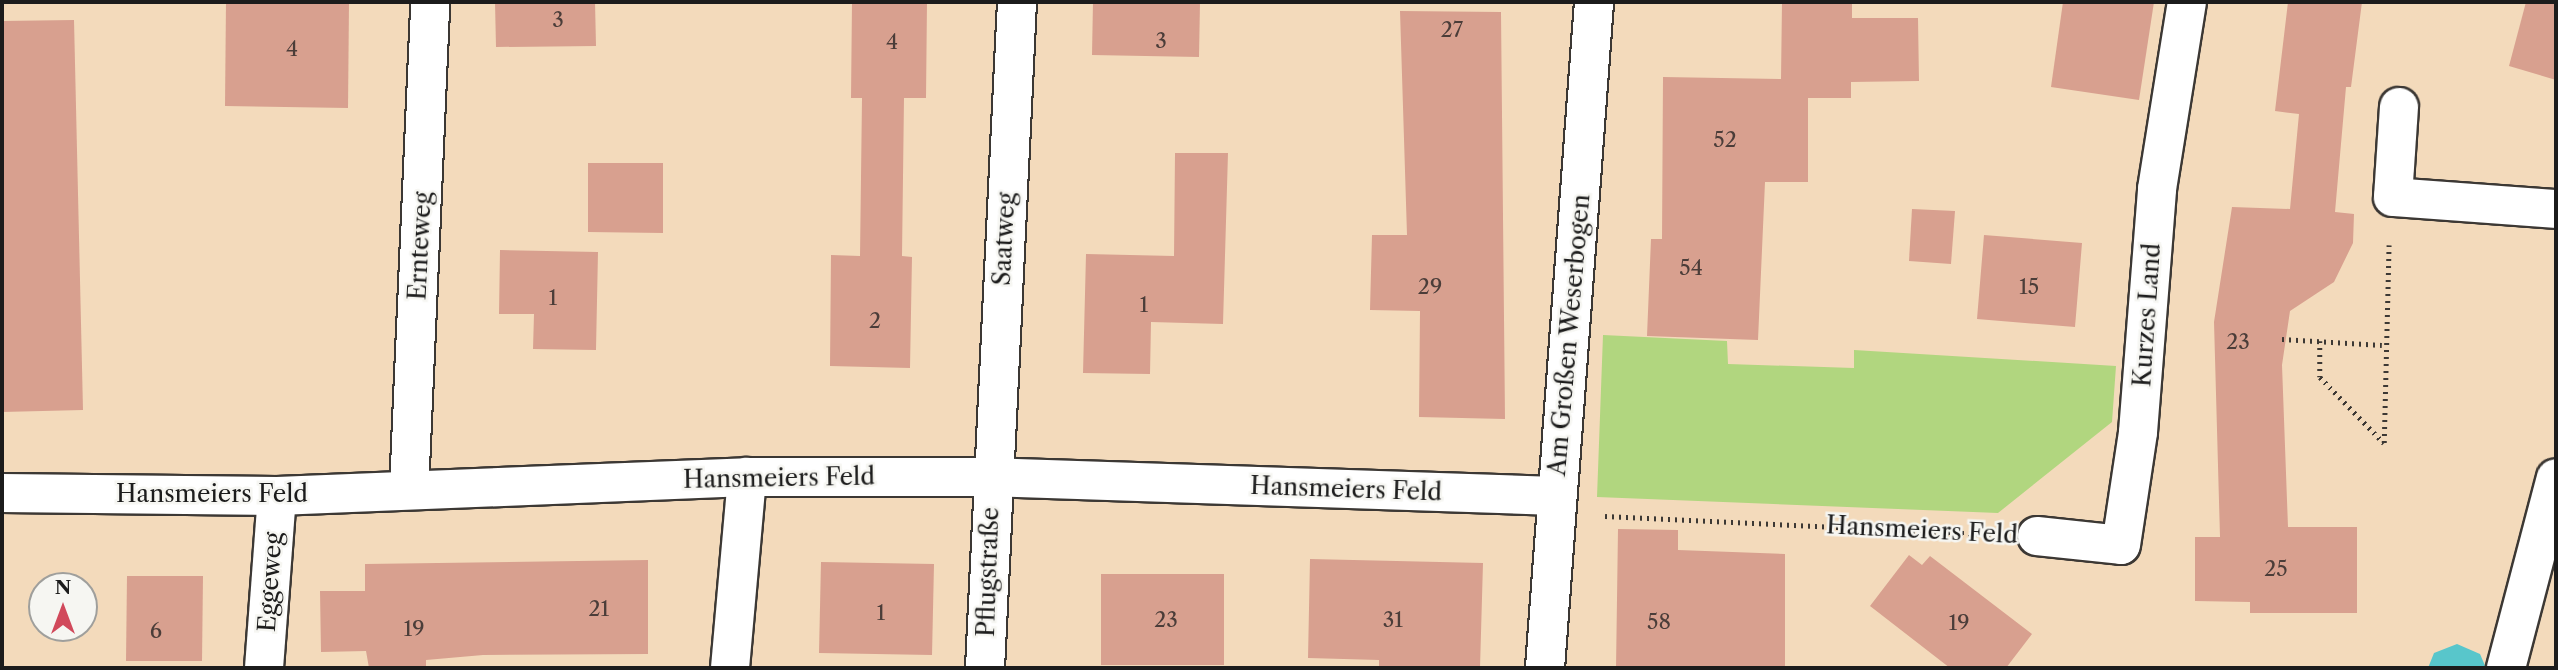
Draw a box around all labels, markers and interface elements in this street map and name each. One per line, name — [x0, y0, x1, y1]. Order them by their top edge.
house number: 3 — [552, 7, 564, 33]
house number: 27 — [1441, 17, 1463, 43]
house number: 3 — [1155, 28, 1167, 54]
house number: 4 — [886, 29, 898, 55]
house number: 4 — [286, 36, 298, 62]
house number: 52 — [1713, 127, 1737, 153]
street label: Ernteweg — [403, 191, 437, 301]
street label: Saatweg — [987, 192, 1021, 286]
street label: Am Großen Weserbogen — [1542, 192, 1596, 478]
street label: Kurzes Land — [2128, 242, 2166, 388]
house number: 54 — [1679, 255, 1703, 281]
house number: 29 — [1418, 274, 1442, 300]
house number: 15 — [2019, 274, 2039, 300]
house number: 1 — [549, 285, 557, 311]
house number: 1 — [1140, 292, 1148, 318]
house number: 2 — [869, 308, 881, 334]
house number: 23 — [2226, 329, 2250, 355]
street label: Hansmeiers Feld — [683, 462, 875, 494]
street label: Hansmeiers Feld — [1250, 471, 1442, 507]
street label: Hansmeiers Feld — [116, 480, 308, 508]
street label: Pflugstraße — [971, 507, 1005, 637]
street label: Hansmeiers Feld — [1825, 511, 2019, 549]
street label: Eggeweg — [252, 531, 288, 633]
house number: 25 — [2264, 556, 2288, 582]
north arrow — [28, 572, 98, 642]
text: N — [55, 576, 71, 599]
house number: 21 — [589, 596, 609, 622]
house number: 1 — [877, 600, 885, 626]
house number: 23 — [1154, 607, 1178, 633]
house number: 31 — [1383, 607, 1403, 633]
house number: 58 — [1647, 609, 1671, 635]
house number: 19 — [1948, 610, 1970, 636]
house number: 19 — [403, 616, 425, 642]
house number: 6 — [150, 618, 162, 644]

